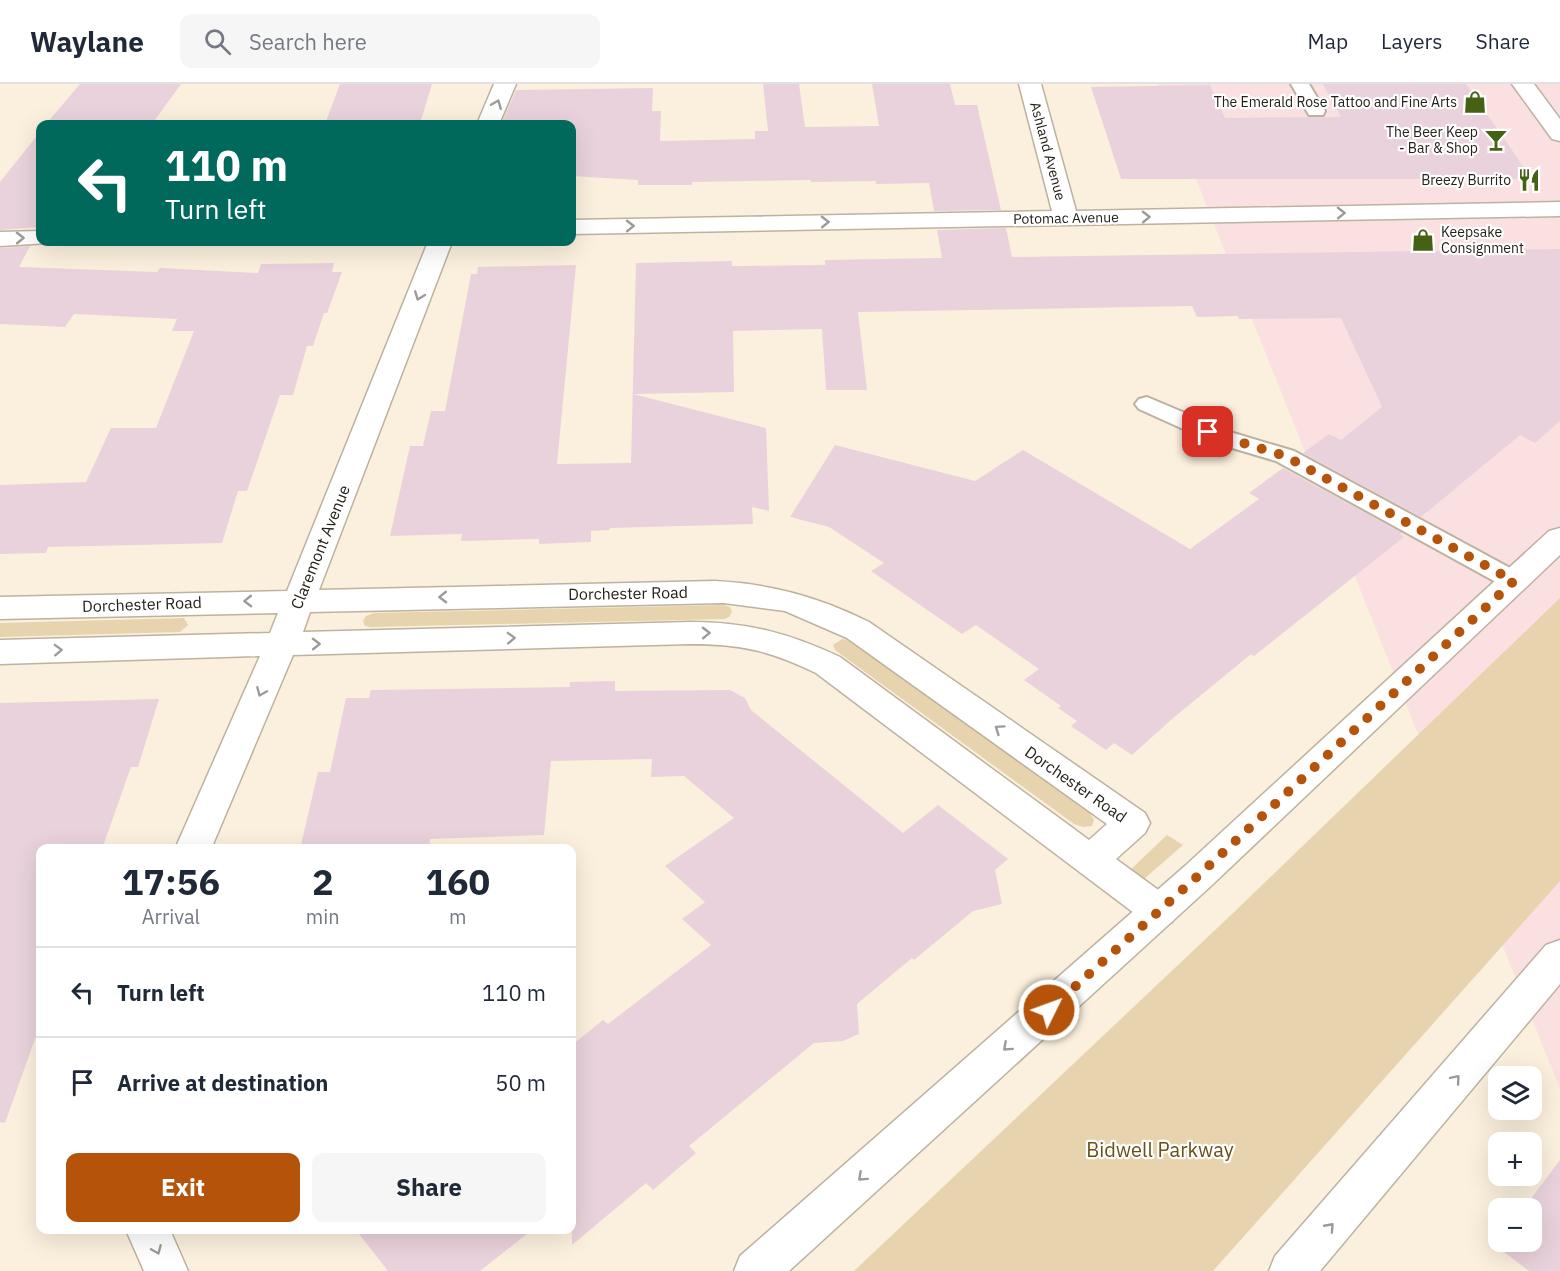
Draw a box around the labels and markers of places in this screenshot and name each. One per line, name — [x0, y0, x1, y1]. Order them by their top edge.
shop icon: The Emerald Rose Tattoo and Fine Arts — [1462, 89, 1488, 115]
place label: The Emerald Rose Tattoo and Fine Arts — [1214, 93, 1457, 111]
place label: The Beer Keep - Bar & Shop — [1386, 123, 1478, 157]
bar icon: The Beer Keep - Bar & Shop — [1483, 127, 1509, 153]
restaurant icon: Breezy Burrito — [1516, 167, 1542, 193]
place label: Breezy Burrito — [1421, 171, 1511, 189]
place label: Keepsake Consignment — [1441, 223, 1524, 257]
shop icon: Keepsake Consignment — [1410, 227, 1436, 253]
pin — [1182, 406, 1233, 457]

